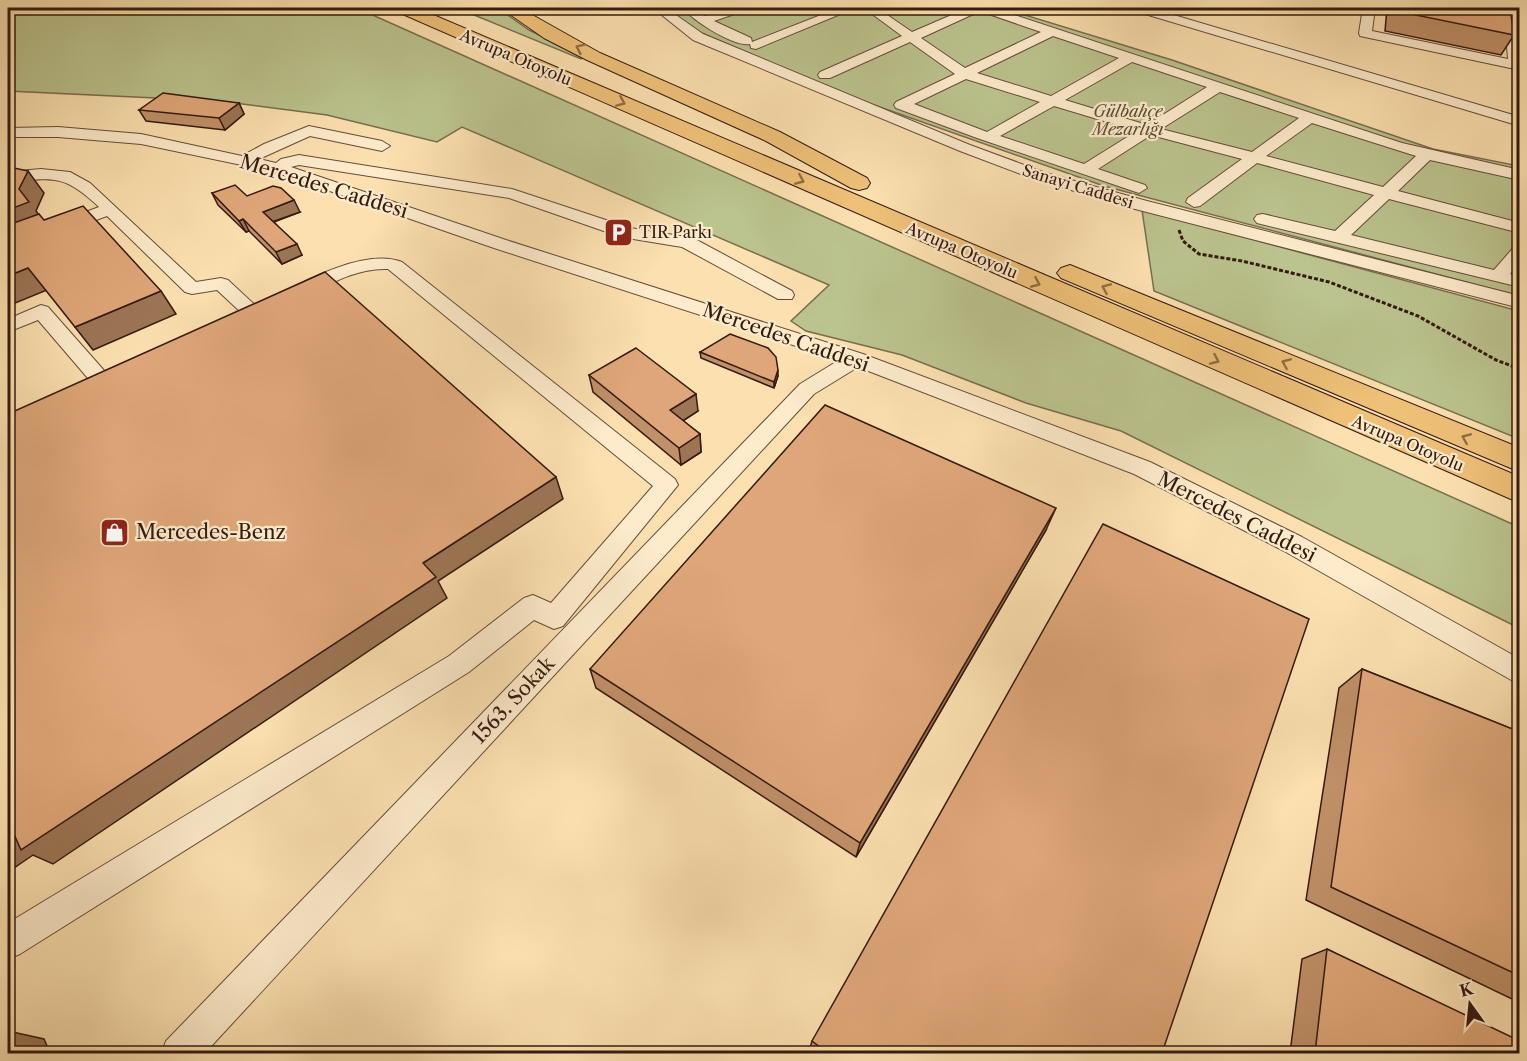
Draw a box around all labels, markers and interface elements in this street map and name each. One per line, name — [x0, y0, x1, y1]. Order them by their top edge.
street label: Avrupa Otoyolu — [456, 24, 575, 90]
one-way arrow — [575, 43, 586, 55]
one-way arrow — [614, 95, 625, 107]
park label: Gülbahçe Mezarlığı — [1091, 101, 1164, 139]
street label: Mercedes Caddesi — [237, 149, 411, 223]
street label: Sanayi Caddesi — [1020, 160, 1136, 212]
one-way arrow — [793, 173, 804, 185]
parking icon: TIR Parkı — [602, 216, 634, 248]
street label: Avrupa Otoyolu — [902, 217, 1021, 283]
place label: TIR Parkı — [639, 222, 712, 242]
one-way arrow — [1030, 275, 1041, 287]
one-way arrow — [1101, 283, 1112, 295]
street label: Mercedes Caddesi — [700, 297, 872, 377]
one-way arrow — [1209, 353, 1220, 365]
one-way arrow — [1281, 358, 1292, 370]
street label: Avrupa Otoyolu — [1348, 410, 1467, 476]
one-way arrow — [1461, 434, 1472, 446]
street label: Mercedes Caddesi — [1154, 467, 1320, 567]
shop icon: Mercedes-Benz — [99, 516, 131, 548]
place label: Mercedes-Benz — [136, 520, 286, 544]
street label: 1563. Sokak — [467, 651, 560, 748]
north arrow — [1440, 974, 1500, 1034]
text: K — [1457, 978, 1476, 1001]

